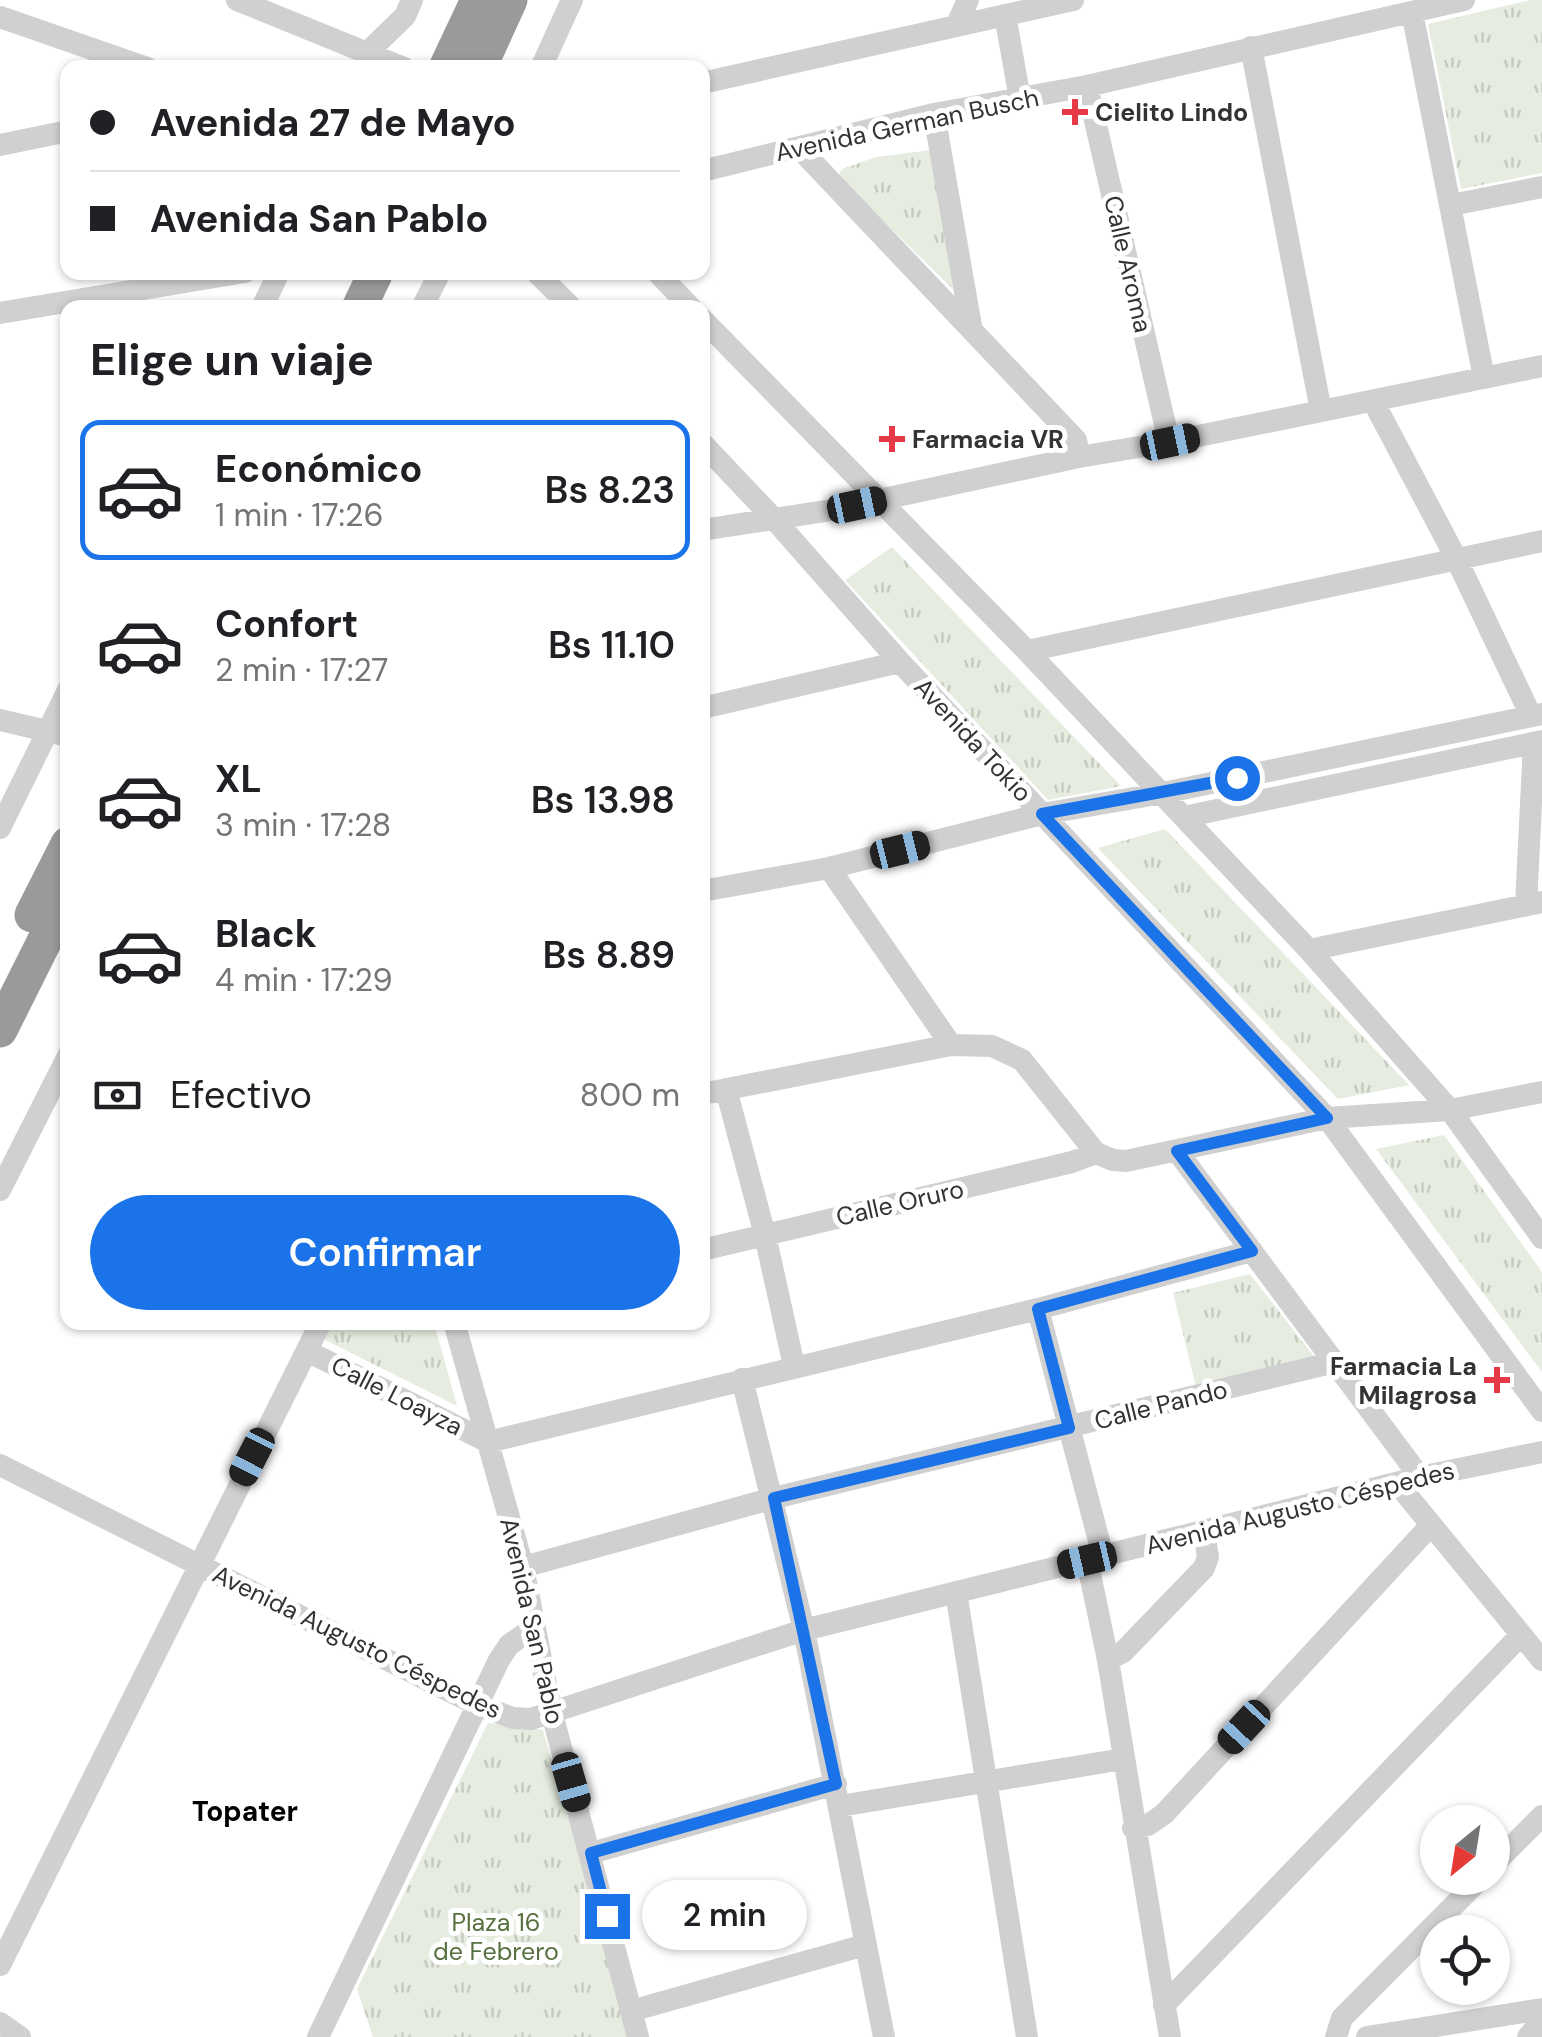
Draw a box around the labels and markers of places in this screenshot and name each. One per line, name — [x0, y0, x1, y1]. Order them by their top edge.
place label: Cielito Lindo — [1095, 96, 1248, 129]
marker: Cielito Lindo — [1064, 101, 1086, 123]
place label: Farmacia VR — [912, 423, 1064, 456]
marker: Farmacia VR — [881, 428, 903, 450]
place label: Farmacia La Milagrosa — [1330, 1350, 1477, 1412]
marker: Farmacia La Milagrosa — [1486, 1369, 1508, 1391]

